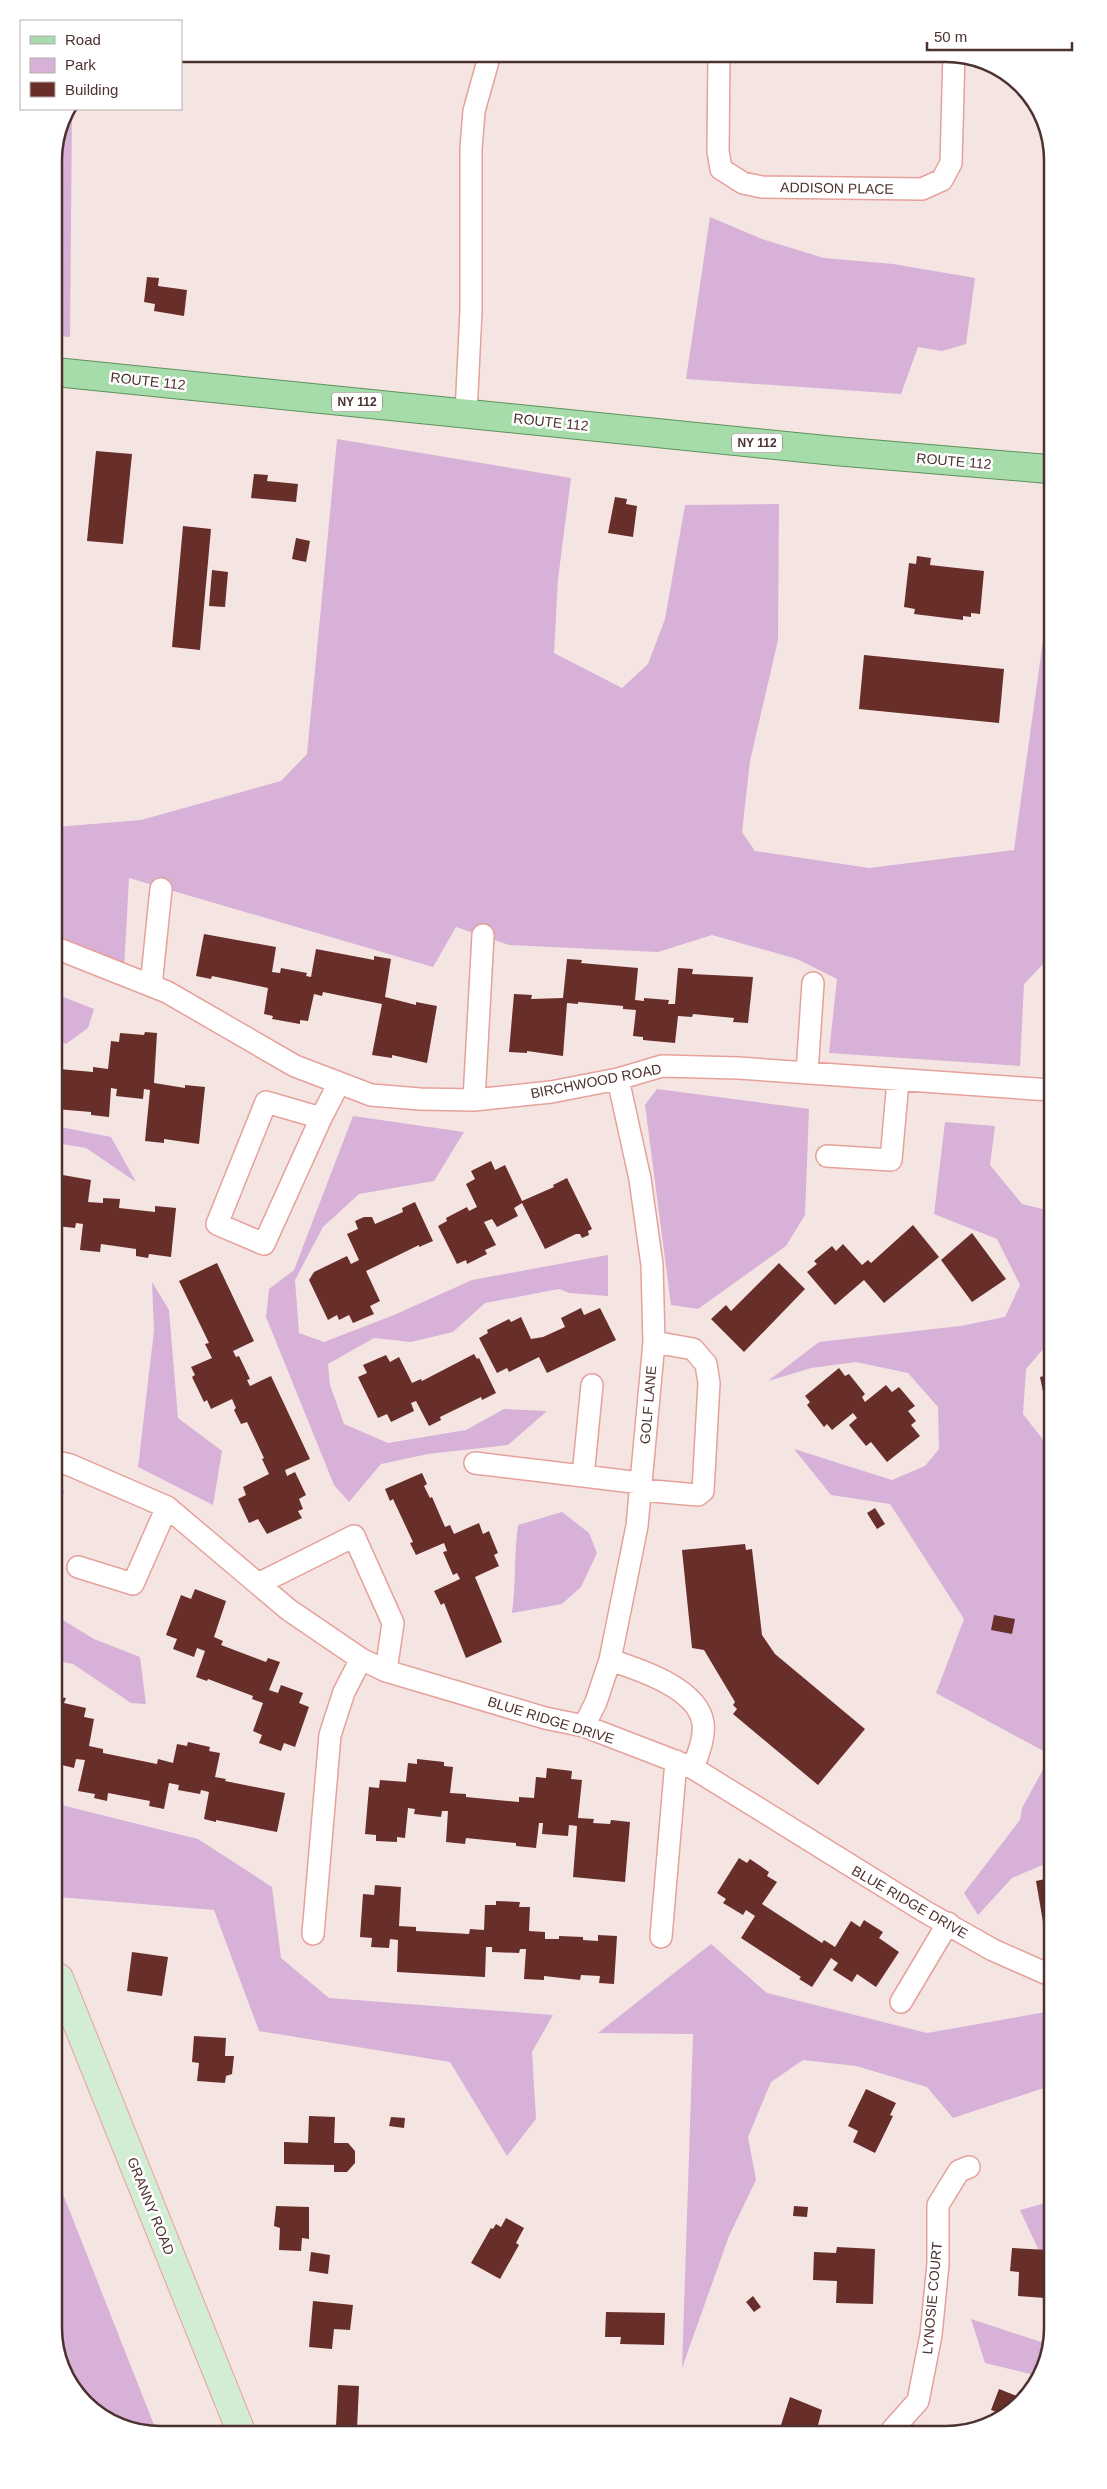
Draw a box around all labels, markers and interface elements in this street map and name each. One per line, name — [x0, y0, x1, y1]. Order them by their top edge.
legend — [20, 20, 182, 110]
scale bar — [927, 20, 1072, 52]
text: 50 m — [934, 28, 967, 45]
text: Road — [65, 31, 101, 48]
text: Park — [65, 56, 96, 73]
text: Building — [65, 81, 118, 98]
street label: ADDISON PLACE — [780, 179, 894, 197]
street label: ROUTE 112 — [110, 369, 186, 393]
road number: NY 112 — [332, 392, 382, 412]
street label: ROUTE 112 — [513, 410, 589, 434]
road number: NY 112 — [732, 433, 782, 452]
street label: ROUTE 112 — [916, 450, 992, 472]
street label: BIRCHWOOD ROAD — [529, 1060, 663, 1102]
street label: GOLF LANE — [637, 1365, 659, 1445]
street label: BLUE RIDGE DRIVE — [486, 1693, 616, 1747]
street label: BLUE RIDGE DRIVE — [849, 1862, 971, 1942]
street label: GRANNY ROAD — [124, 2155, 178, 2257]
street label: LYNOSIE COURT — [919, 2241, 945, 2355]

